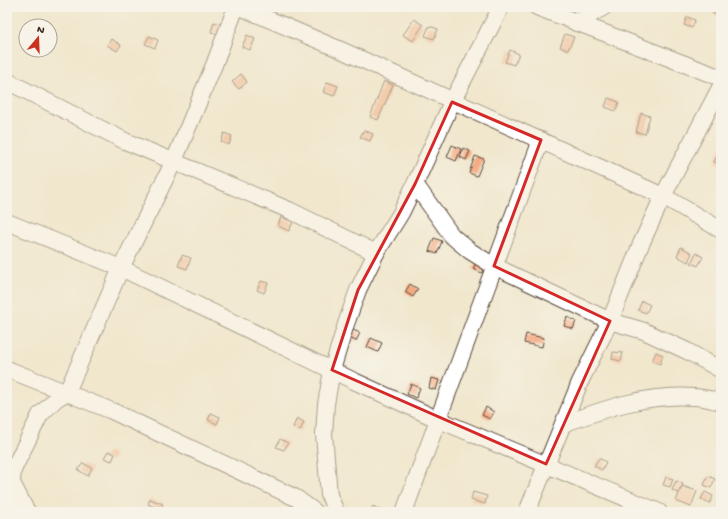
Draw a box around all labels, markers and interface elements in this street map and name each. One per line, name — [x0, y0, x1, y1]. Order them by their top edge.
north arrow — [18, 18, 58, 58]
text: N — [35, 24, 46, 37]

